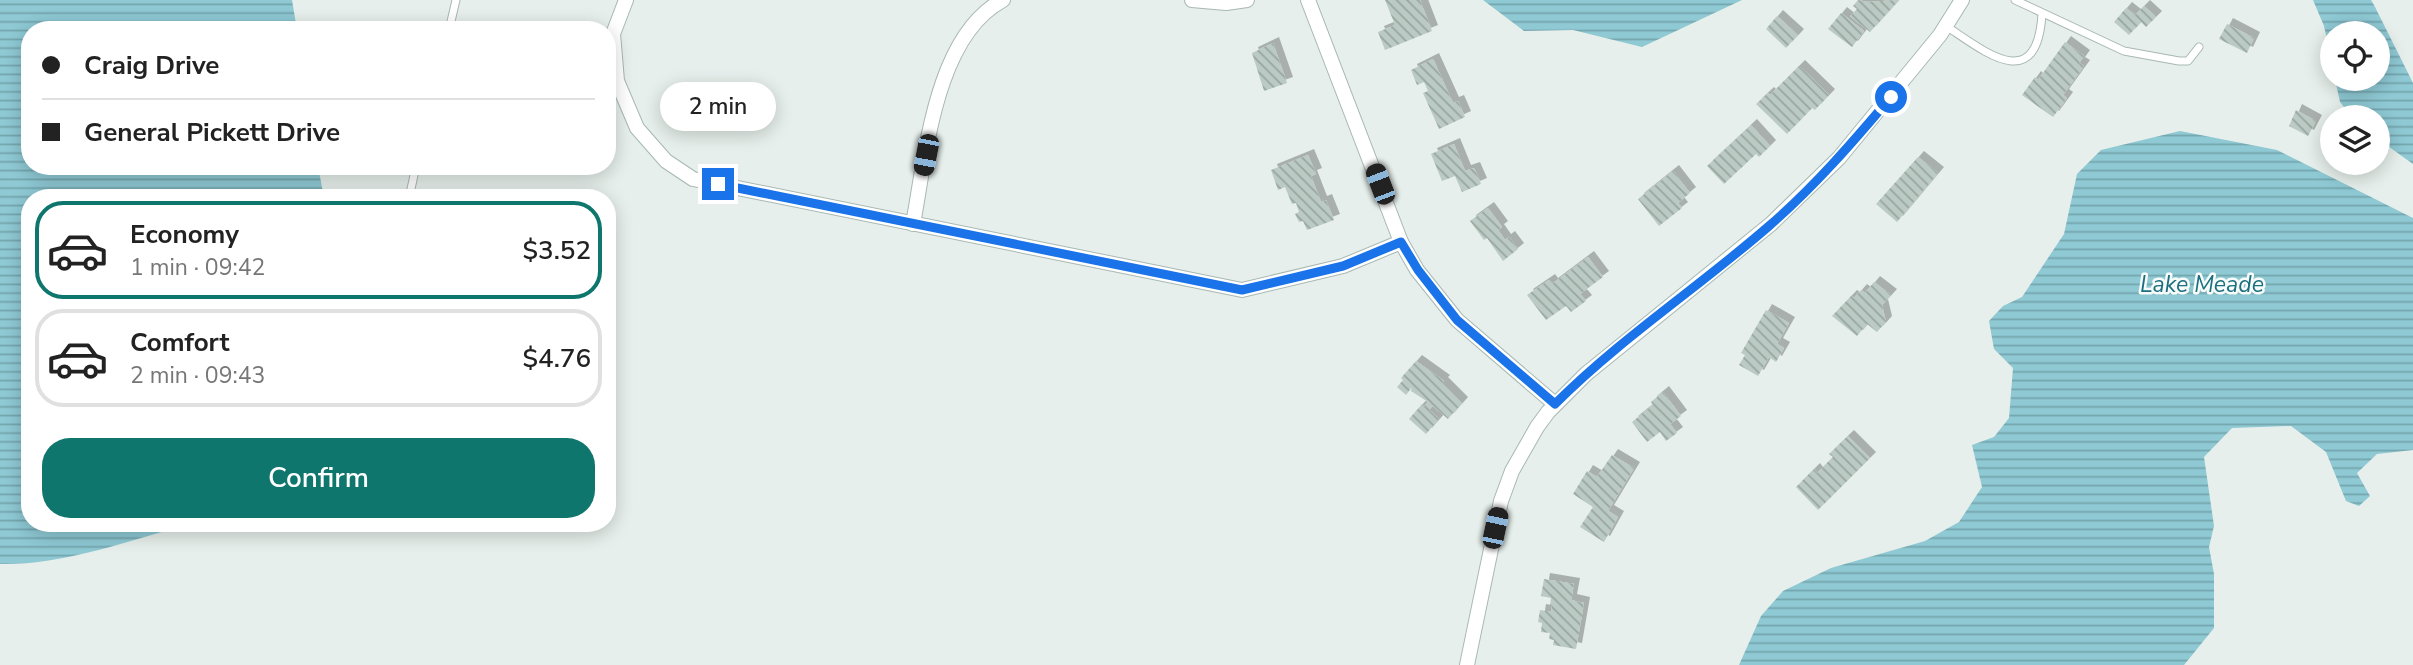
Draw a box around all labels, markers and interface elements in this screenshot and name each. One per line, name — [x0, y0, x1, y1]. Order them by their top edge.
map controls — [2320, 21, 2390, 175]
button: locate — [2320, 21, 2390, 91]
text: Craig Drive — [84, 48, 219, 83]
route start — [1875, 81, 1907, 113]
callout: 2 min — [660, 82, 776, 132]
text: 2 min — [689, 91, 747, 122]
button: layers — [2320, 105, 2390, 175]
text: General Pickett Drive — [84, 115, 340, 150]
car — [912, 132, 941, 178]
car — [1363, 161, 1398, 207]
route end — [702, 168, 734, 200]
text: Economy — [130, 217, 239, 252]
icon: car — [46, 219, 109, 282]
text: $3.52 — [522, 233, 591, 268]
text: 1 min · 09:42 — [130, 252, 265, 283]
water label: Lake Meade — [2140, 269, 2264, 300]
text: Comfort — [130, 325, 230, 360]
icon: car — [46, 327, 109, 390]
text: $4.76 — [522, 341, 591, 376]
text: 2 min · 09:43 — [130, 360, 265, 391]
button: Confirm — [42, 438, 595, 518]
car — [1481, 505, 1510, 551]

